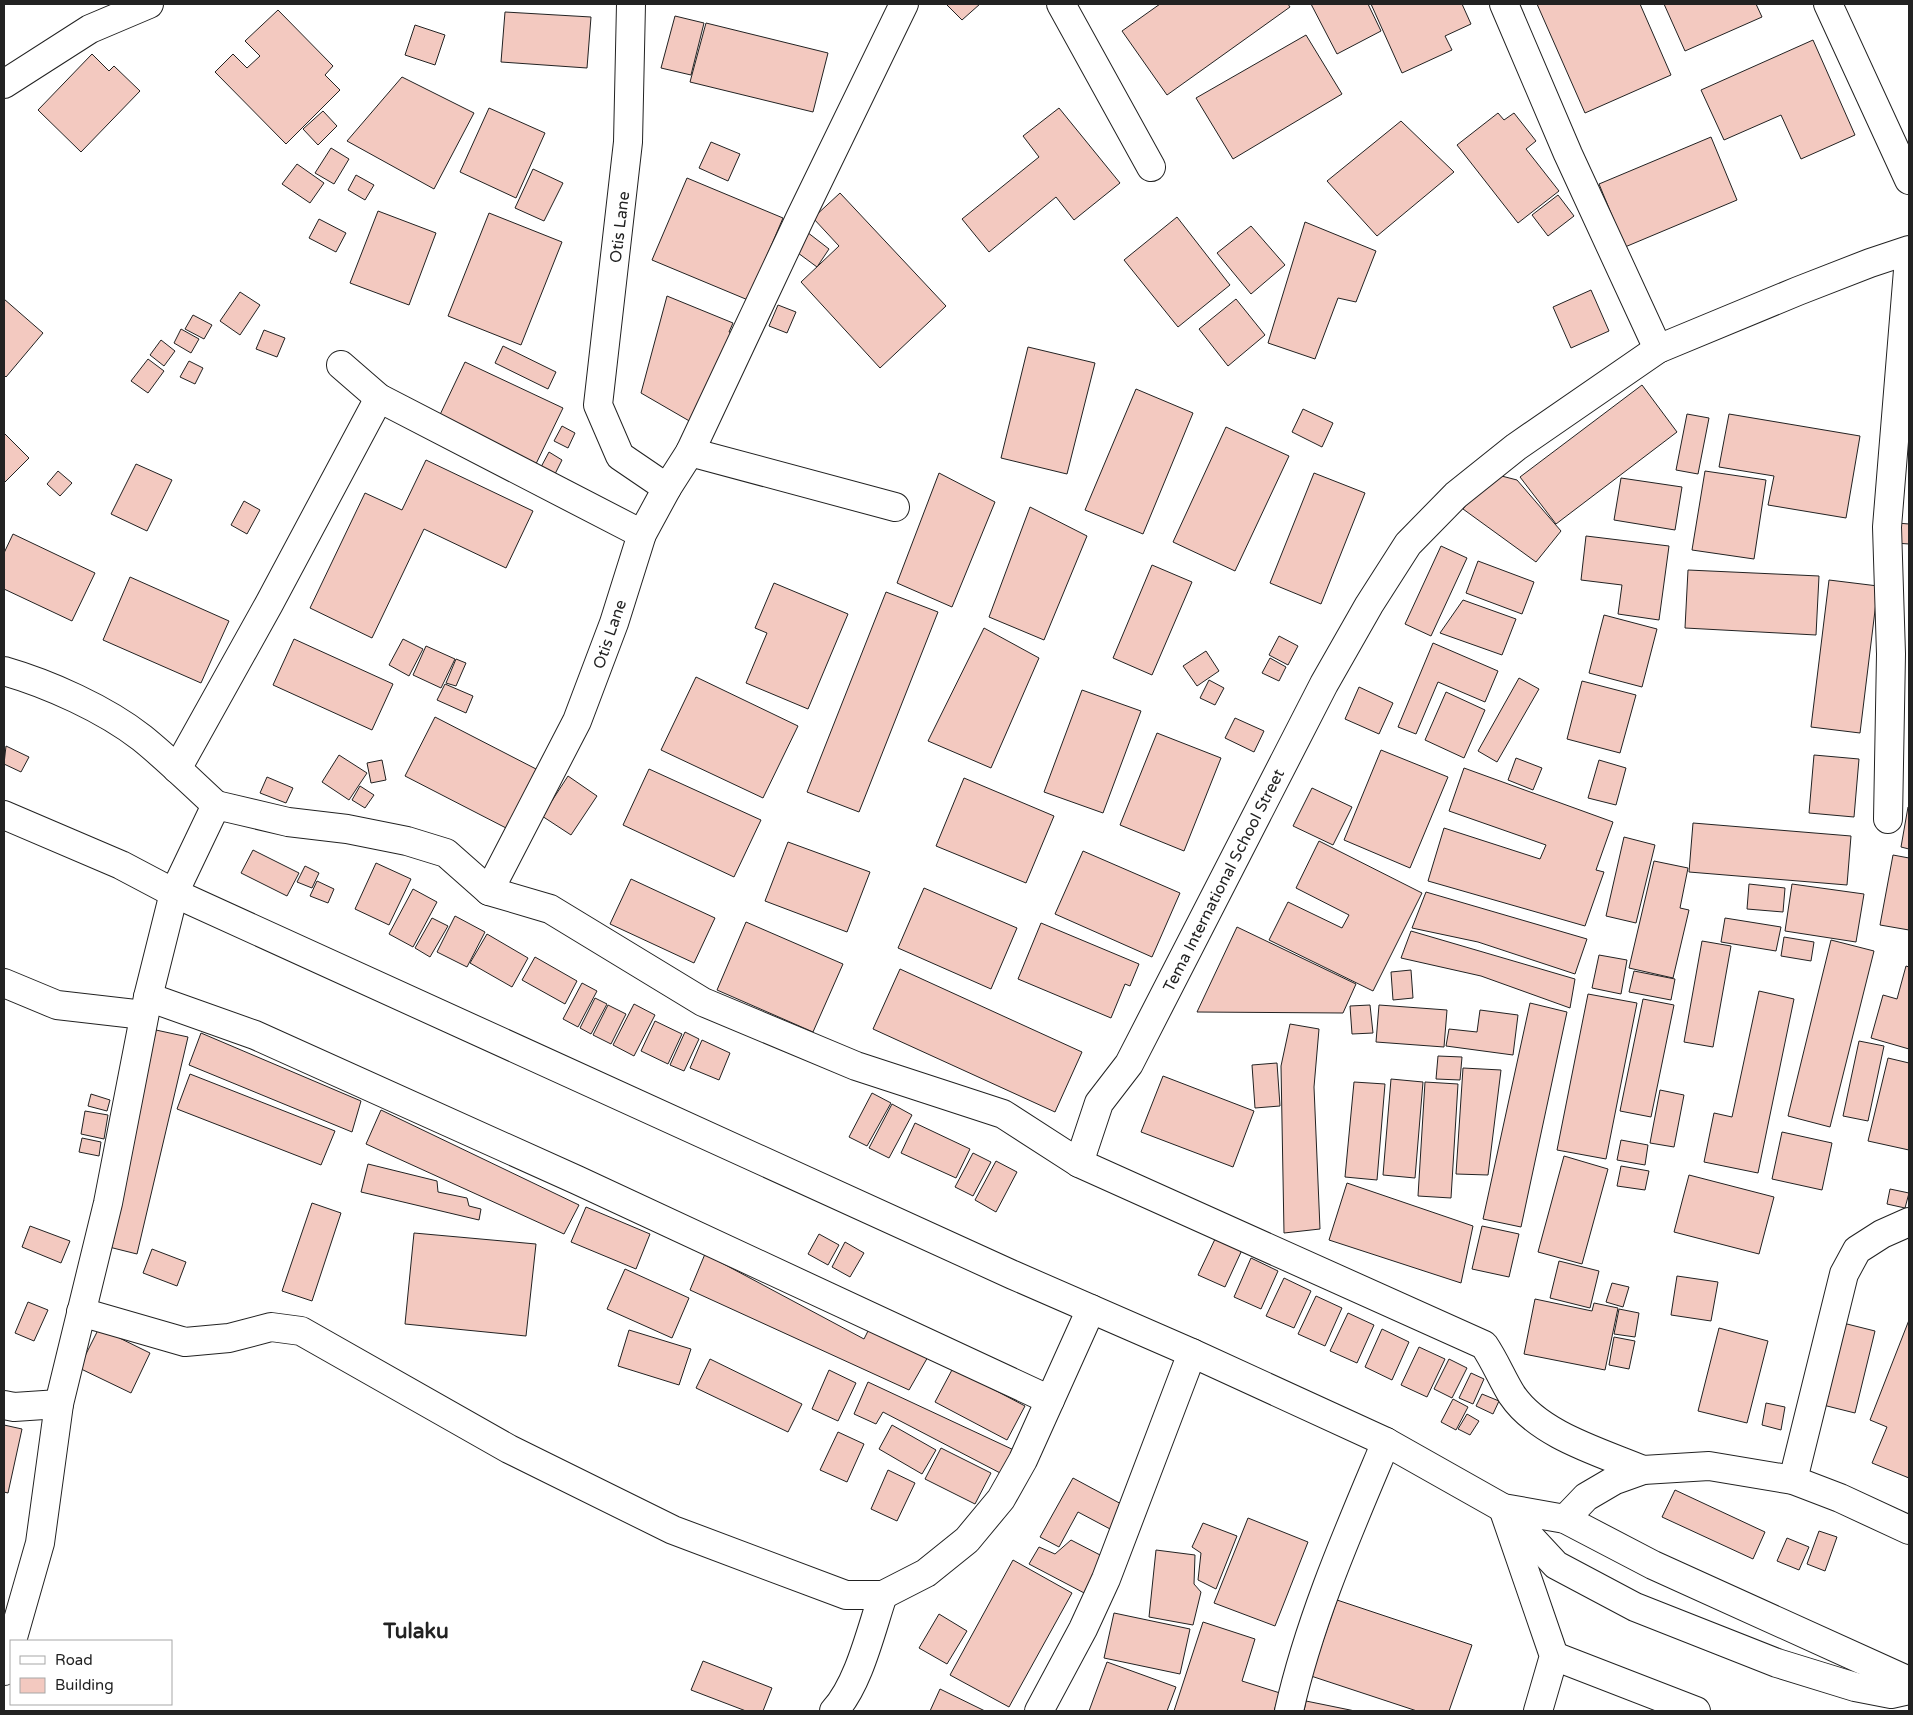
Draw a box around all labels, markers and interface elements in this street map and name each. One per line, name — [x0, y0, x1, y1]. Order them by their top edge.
street label: Otis Lane — [606, 190, 634, 264]
street label: Otis Lane — [589, 597, 631, 672]
street label: Tema International School Street — [1159, 766, 1289, 995]
district label: Tulaku — [382, 1619, 449, 1644]
legend — [10, 1640, 172, 1705]
text: Road — [55, 1651, 93, 1669]
text: Building — [55, 1676, 114, 1694]

